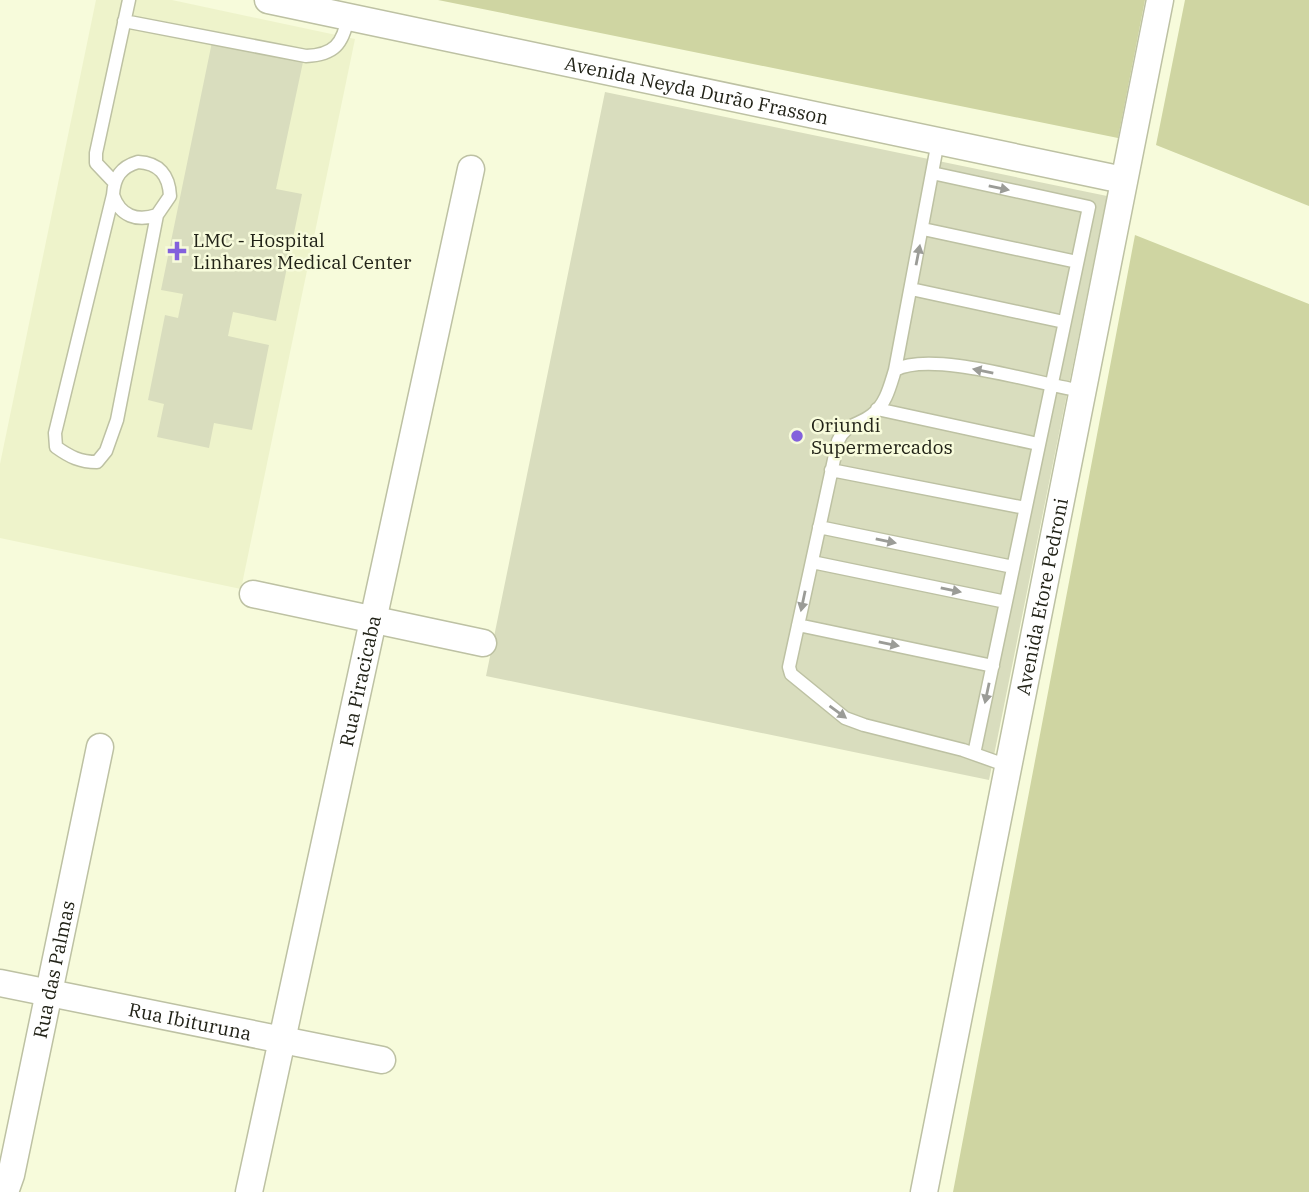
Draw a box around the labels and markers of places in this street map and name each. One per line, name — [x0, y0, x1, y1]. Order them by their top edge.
place label: LMC - Hospital Linhares Medical Center — [193, 228, 412, 274]
marker: LMC - Hospital Linhares Medical Center — [167, 241, 187, 261]
place label: Oriundi Supermercados — [811, 413, 953, 459]
marker: Oriundi Supermercados — [789, 428, 805, 444]

